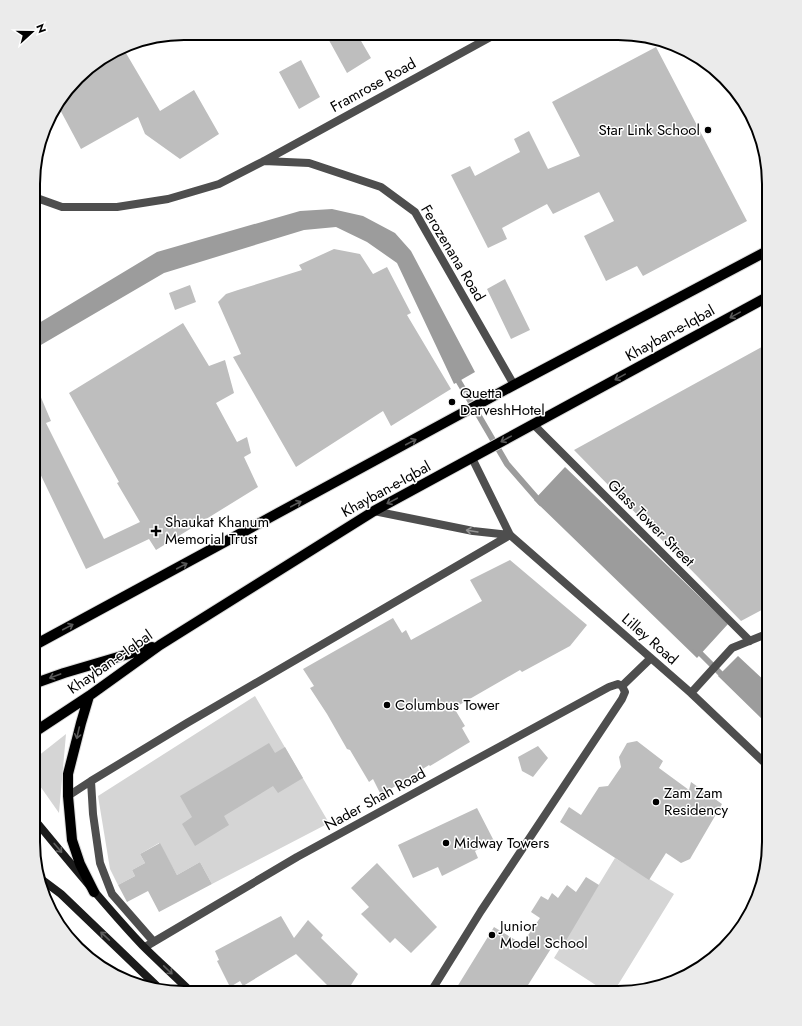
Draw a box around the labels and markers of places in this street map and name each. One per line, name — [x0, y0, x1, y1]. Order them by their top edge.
place label: Star Link School — [599, 119, 700, 141]
marker: Star Link School — [703, 125, 713, 135]
place label: Quetta DarveshHotel — [460, 382, 545, 421]
marker: Quetta DarveshHotel — [447, 397, 457, 407]
place label: Shaukat Khanum Memorial Trust — [165, 511, 269, 550]
marker: Shaukat Khanum Memorial Trust — [150, 525, 162, 537]
place label: Columbus Tower — [395, 694, 501, 716]
marker: Columbus Tower — [382, 700, 392, 710]
place label: Zam Zam Residency — [664, 782, 728, 821]
marker: Zam Zam Residency — [651, 797, 661, 807]
place label: Midway Towers — [454, 832, 549, 854]
marker: Midway Towers — [441, 838, 451, 848]
place label: Junior Model School — [498, 915, 588, 954]
marker: Junior Model School — [487, 930, 497, 940]

